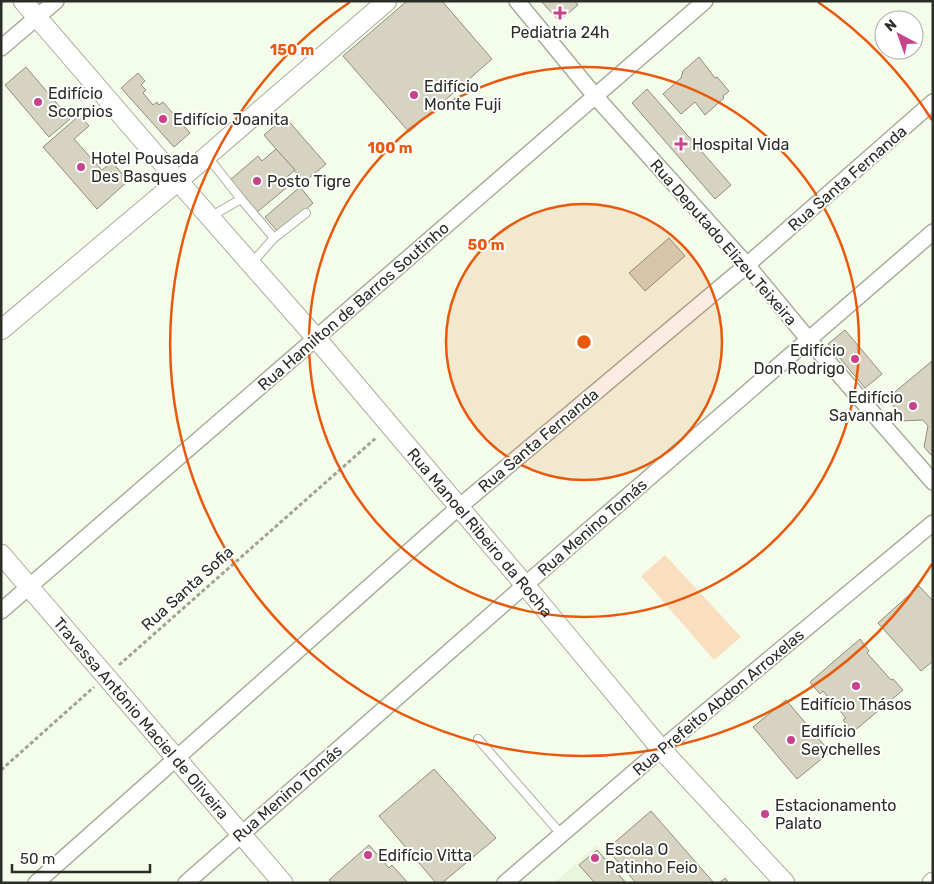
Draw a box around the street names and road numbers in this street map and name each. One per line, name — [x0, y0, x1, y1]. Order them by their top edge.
street label: Rua Santa Fernanda — [784, 122, 911, 235]
street label: Rua Deputado Elizeu Teixeira — [646, 155, 801, 329]
street label: Rua Hamilton de Barros Soutinho — [254, 218, 453, 395]
street label: Rua Santa Fernanda — [474, 385, 602, 496]
street label: Rua Manoel Ribeiro da Rocha — [403, 444, 556, 621]
street label: Rua Menino Tomás — [534, 475, 651, 580]
street label: Rua Santa Sofia — [138, 542, 237, 635]
street label: Travessa Antônio Maciel de Oliveira — [50, 614, 233, 823]
street label: Rua Prefeito Abdon Arroxelas — [629, 625, 808, 780]
street label: Rua Menino Tomás — [229, 741, 346, 846]

